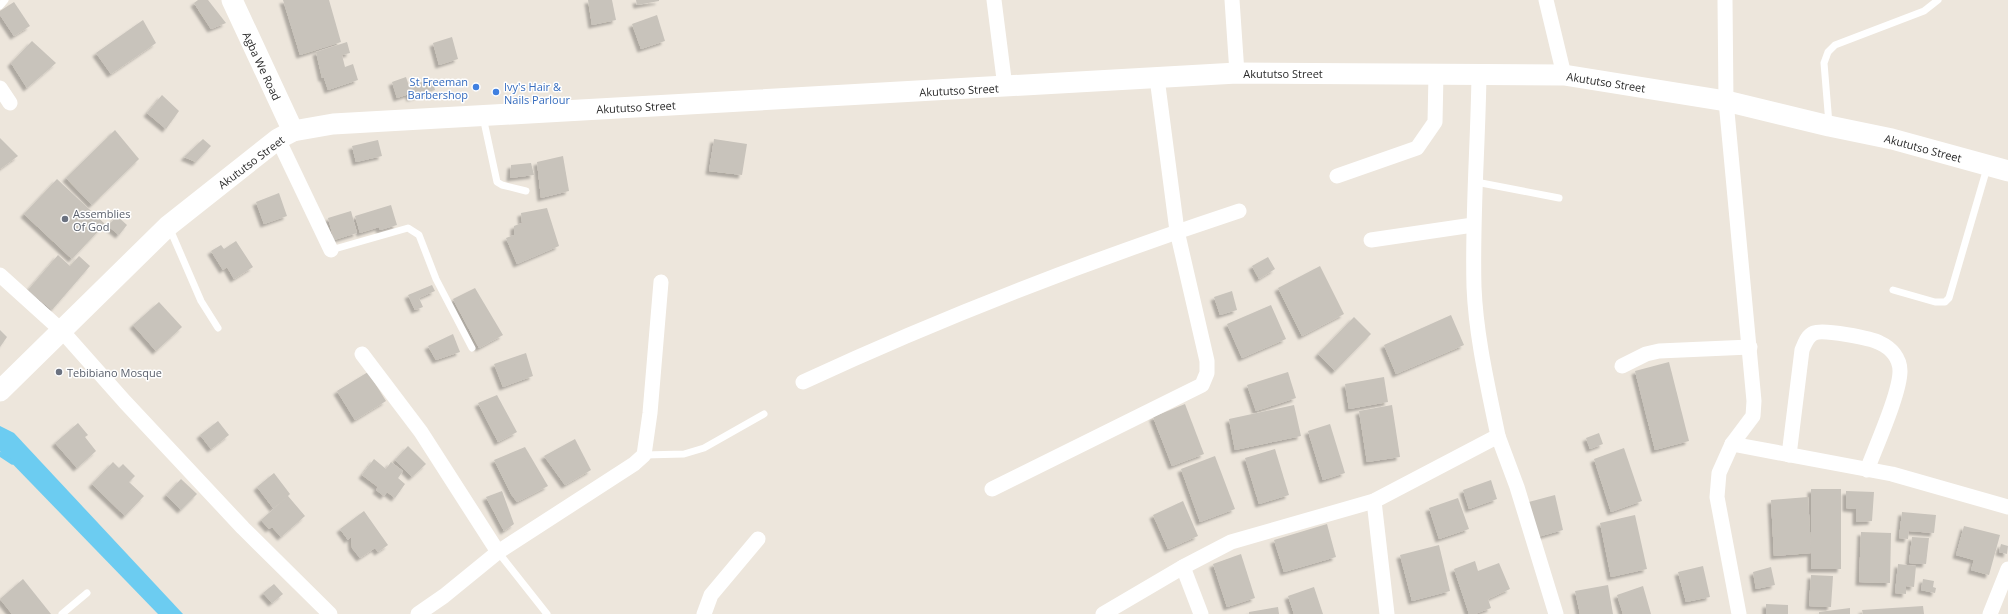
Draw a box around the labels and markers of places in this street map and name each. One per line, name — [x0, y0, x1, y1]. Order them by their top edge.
place label: St Freeman Barbershop — [408, 74, 468, 102]
place label: Ivy's Hair & Nails Parlour — [504, 79, 570, 107]
marker: St Freeman Barbershop — [471, 82, 481, 92]
marker: Ivy's Hair & Nails Parlour — [491, 87, 501, 97]
place label: Assemblies Of God — [73, 206, 131, 234]
marker: Assemblies Of God — [60, 214, 70, 224]
place label: Tebibiano Mosque — [67, 365, 162, 380]
marker: Tebibiano Mosque — [54, 367, 64, 377]

